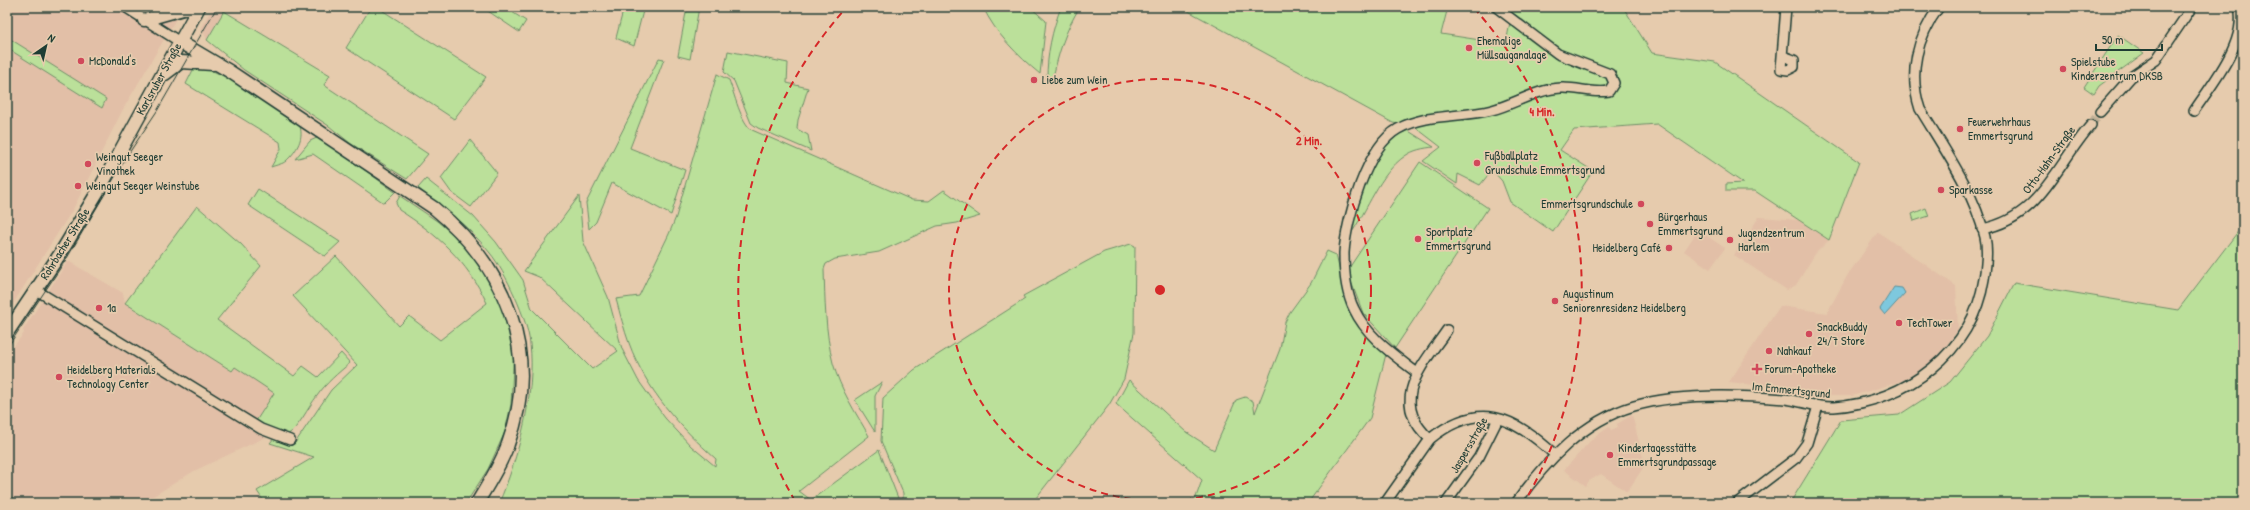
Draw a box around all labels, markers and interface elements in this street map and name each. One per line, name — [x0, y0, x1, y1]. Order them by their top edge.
north arrow — [26, 26, 66, 66]
scale bar — [2096, 26, 2162, 52]
text: N — [45, 30, 58, 45]
text: 50 m — [2102, 31, 2123, 48]
place label: Ehemalige Müllsauganalage — [1477, 32, 1547, 63]
street label: Karlsruher Straße — [132, 39, 186, 118]
marker: Ehemalige Müllsauganalage — [1464, 43, 1474, 53]
place label: McDonald's — [89, 52, 136, 69]
place label: Spielstube Kinderzentrum DKSB — [2071, 53, 2163, 84]
marker: McDonald's — [76, 56, 86, 66]
marker: Spielstube Kinderzentrum DKSB — [2058, 64, 2068, 74]
place label: Liebe zum Wein — [1042, 71, 1108, 88]
marker: Liebe zum Wein — [1029, 75, 1039, 85]
text: 4 Min. — [1529, 103, 1555, 120]
place label: Feuerwehrhaus Emmertsgrund — [1967, 113, 2033, 144]
street label: Otto-Hahn-Straße — [2018, 122, 2079, 197]
marker: Feuerwehrhaus Emmertsgrund — [1955, 124, 1965, 134]
text: 2 Min. — [1296, 132, 1323, 149]
place label: Fußballplatz Grundschule Emmertsgrund — [1484, 147, 1605, 178]
place label: Weingut Seeger Vinothek — [96, 148, 163, 179]
marker: Fußballplatz Grundschule Emmertsgrund — [1472, 158, 1482, 168]
marker: Weingut Seeger Vinothek — [83, 159, 93, 169]
place label: Weingut Seeger Weinstube — [86, 177, 200, 194]
marker: Weingut Seeger Weinstube — [73, 181, 83, 191]
place label: Sparkasse — [1949, 181, 1993, 198]
marker: Sparkasse — [1936, 185, 1946, 195]
place label: Emmertsgrundschule — [1541, 195, 1633, 212]
marker: Emmertsgrundschule — [1636, 199, 1646, 209]
street label: Rohrbacher Straße — [36, 204, 94, 283]
place label: Bürgerhaus Emmertsgrund — [1658, 208, 1723, 239]
marker: Bürgerhaus Emmertsgrund — [1645, 219, 1655, 229]
place label: Sportplatz Emmertsgrund — [1426, 223, 1491, 254]
place label: Jugendzentrum Harlem — [1738, 224, 1805, 255]
marker: Sportplatz Emmertsgrund — [1413, 234, 1423, 244]
marker: Jugendzentrum Harlem — [1725, 235, 1735, 245]
place label: Heidelberg Café — [1592, 239, 1661, 256]
marker: Heidelberg Café — [1664, 243, 1674, 253]
centre of rings — [1153, 283, 1167, 297]
place label: Augustinum Seniorenresidenz Heidelberg — [1563, 285, 1686, 316]
marker: Augustinum Seniorenresidenz Heidelberg — [1550, 296, 1560, 306]
place label: 1a — [107, 299, 116, 316]
marker: 1a — [94, 303, 104, 313]
place label: TechTower — [1907, 314, 1953, 331]
place label: SnackBuddy 24/7 Store — [1817, 318, 1868, 349]
marker: TechTower — [1894, 318, 1904, 328]
marker: SnackBuddy 24/7 Store — [1804, 329, 1814, 339]
place label: Nahkauf — [1777, 342, 1813, 359]
marker: Nahkauf — [1764, 346, 1774, 356]
place label: Forum-Apotheke — [1764, 360, 1837, 377]
place label: Heidelberg Materials Technology Center — [67, 361, 156, 392]
marker: Forum-Apotheke — [1752, 364, 1762, 374]
marker: Heidelberg Materials Technology Center — [54, 372, 64, 382]
street label: Im Emmertsgrund — [1751, 377, 1831, 402]
street label: Jaspersstraße — [1446, 413, 1492, 476]
place label: Kindertagesstätte Emmertsgrundpassage — [1618, 439, 1717, 470]
marker: Kindertagesstätte Emmertsgrundpassage — [1605, 450, 1615, 460]

